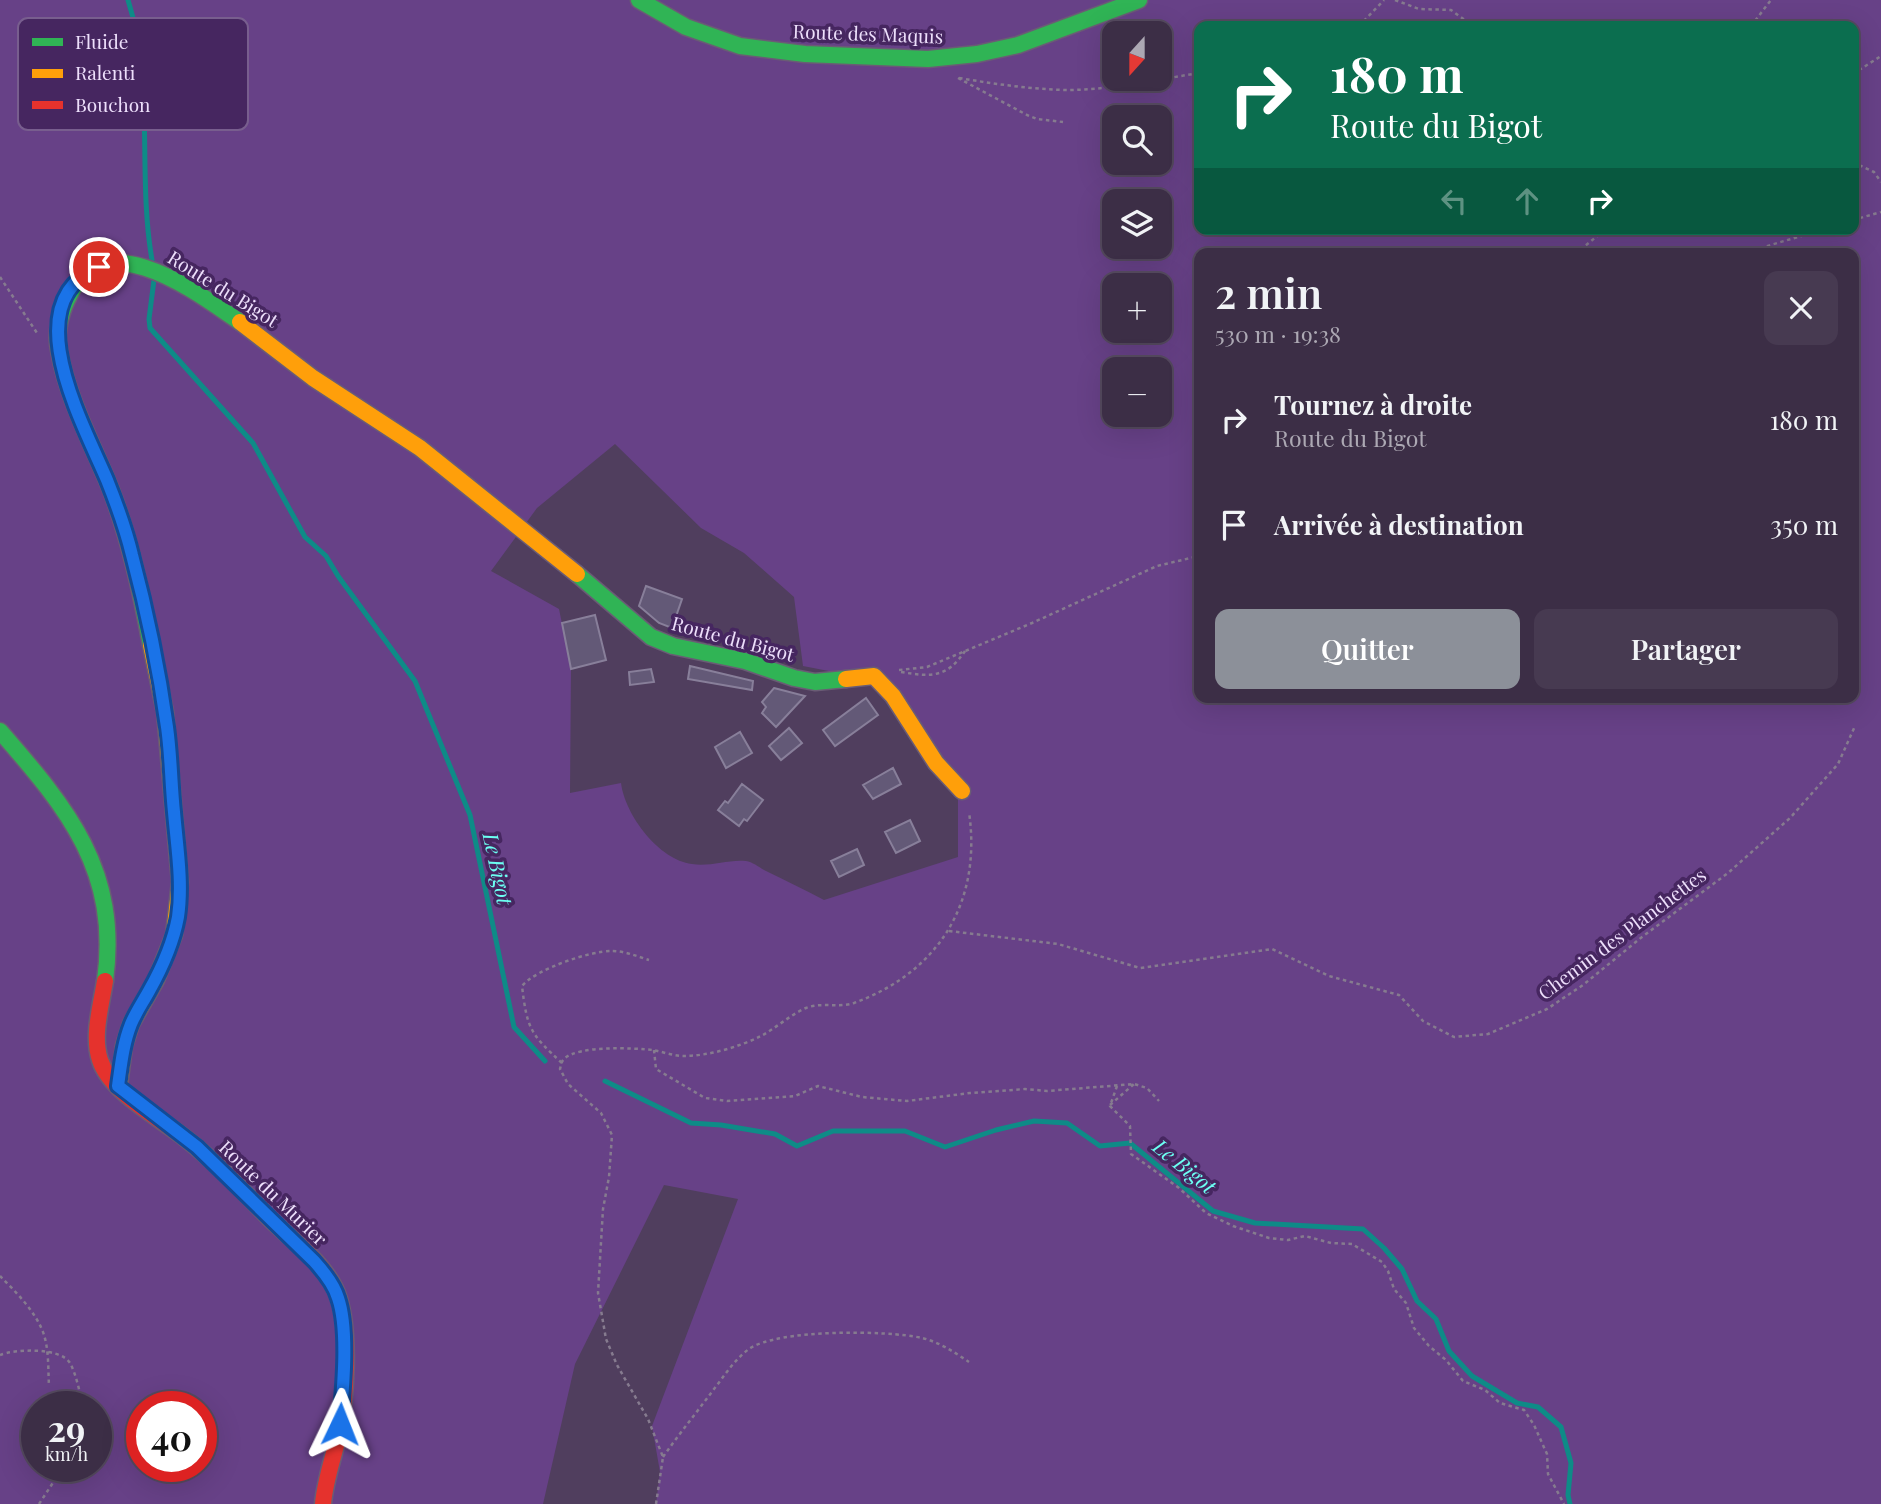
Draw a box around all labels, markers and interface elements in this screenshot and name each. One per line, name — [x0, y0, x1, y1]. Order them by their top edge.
street label: Route des Maquis — [792, 17, 944, 49]
legend — [18, 18, 248, 130]
north arrow — [1102, 21, 1172, 91]
map controls — [1102, 21, 1172, 427]
text: Fluide — [75, 28, 128, 54]
text: 180 m — [1330, 40, 1464, 105]
icon: right — [1215, 49, 1306, 140]
text: Ralenti — [75, 59, 136, 85]
text: Bouchon — [75, 91, 151, 117]
text: Route du Bigot — [1330, 103, 1542, 146]
button: search — [1102, 105, 1172, 175]
icon: left — [1435, 182, 1473, 220]
icon: ahead — [1508, 182, 1546, 220]
icon: right — [1581, 182, 1619, 220]
button: layers — [1102, 189, 1172, 259]
pin — [69, 237, 129, 297]
street label: Route du Bigot — [163, 244, 284, 333]
icon: arrive — [80, 248, 118, 286]
text: 2 min — [1215, 264, 1322, 320]
button: close — [1764, 271, 1838, 345]
button: + — [1102, 273, 1172, 343]
text: 530 m · 19:38 — [1215, 318, 1341, 349]
button: − — [1102, 357, 1172, 427]
text: Tournez à droite — [1274, 387, 1472, 422]
icon: right — [1215, 401, 1253, 439]
text: 180 m — [1770, 402, 1838, 437]
text: Route du Bigot — [1274, 422, 1426, 453]
icon: arrive — [1215, 506, 1253, 544]
text: Arrivée à destination — [1274, 507, 1524, 542]
text: 350 m — [1770, 507, 1838, 542]
street label: Route du Bigot — [669, 609, 798, 667]
button: Quitter — [1215, 609, 1520, 689]
button: Partager — [1534, 609, 1838, 689]
water label: Le Bigot — [477, 829, 520, 908]
street label: Chemin des Planchettes — [1532, 861, 1711, 1005]
water label: Le Bigot — [1147, 1131, 1223, 1200]
street label: Route du Murier — [214, 1134, 334, 1251]
position arrow — [303, 1387, 377, 1461]
speed limit sign: 40 — [126, 1391, 217, 1482]
text: 29 — [48, 1404, 85, 1451]
text: km/h — [45, 1442, 88, 1466]

